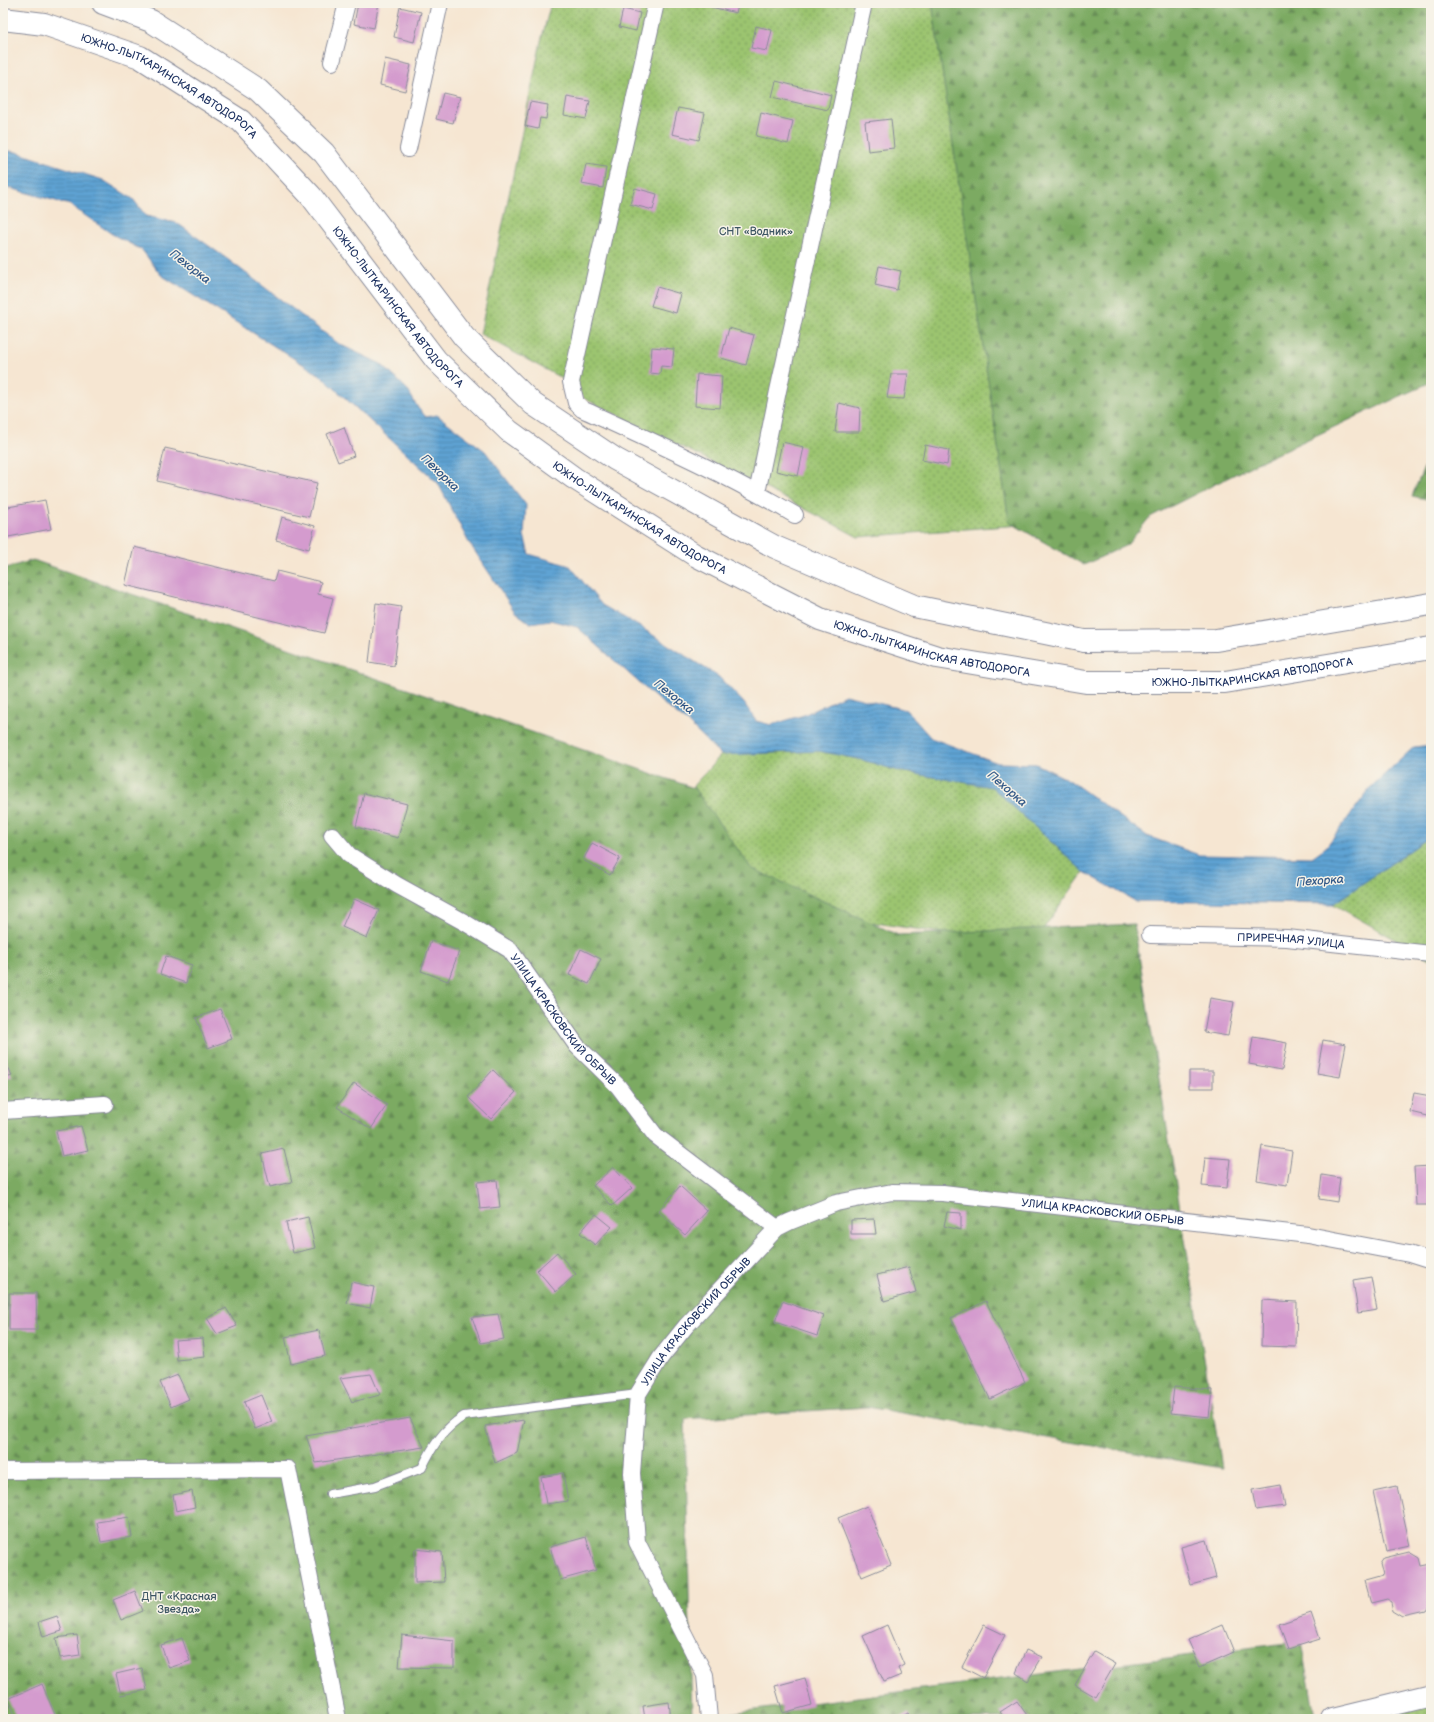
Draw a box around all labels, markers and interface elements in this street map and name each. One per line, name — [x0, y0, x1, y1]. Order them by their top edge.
street label: ЮЖНО-ЛЫТКАРИНСКАЯ АВТОДОРОГА — [79, 31, 260, 141]
street label: ЮЖНО-ЛЫТКАРИНСКАЯ АВТОДОРОГА — [330, 224, 467, 390]
park label: СНТ «Водник» — [719, 225, 793, 238]
water label: Пехорка — [167, 246, 213, 288]
water label: Пехорка — [418, 451, 462, 495]
street label: ЮЖНО-ЛЫТКАРИНСКАЯ АВТОДОРОГА — [550, 458, 729, 577]
street label: ЮЖНО-ЛЫТКАРИНСКАЯ АВТОДОРОГА — [832, 617, 1031, 679]
street label: ЮЖНО-ЛЫТКАРИНСКАЯ АВТОДОРОГА — [1151, 655, 1354, 689]
water label: Пехорка — [651, 676, 697, 718]
water label: Пехорка — [984, 768, 1030, 810]
water label: Пехорка — [1296, 872, 1344, 890]
street label: ПРИРЕЧНАЯ УЛИЦА — [1237, 930, 1346, 951]
street label: УЛИЦА КРАСКОВСКИЙ ОБРЫВ — [508, 951, 619, 1087]
street label: УЛИЦА КРАСКОВСКИЙ ОБРЫВ — [1021, 1196, 1185, 1227]
street label: УЛИЦА КРАСКОВСКИЙ ОБРЫВ — [638, 1255, 753, 1388]
park label: ДНТ «Красная Звезда» — [141, 1590, 217, 1616]

